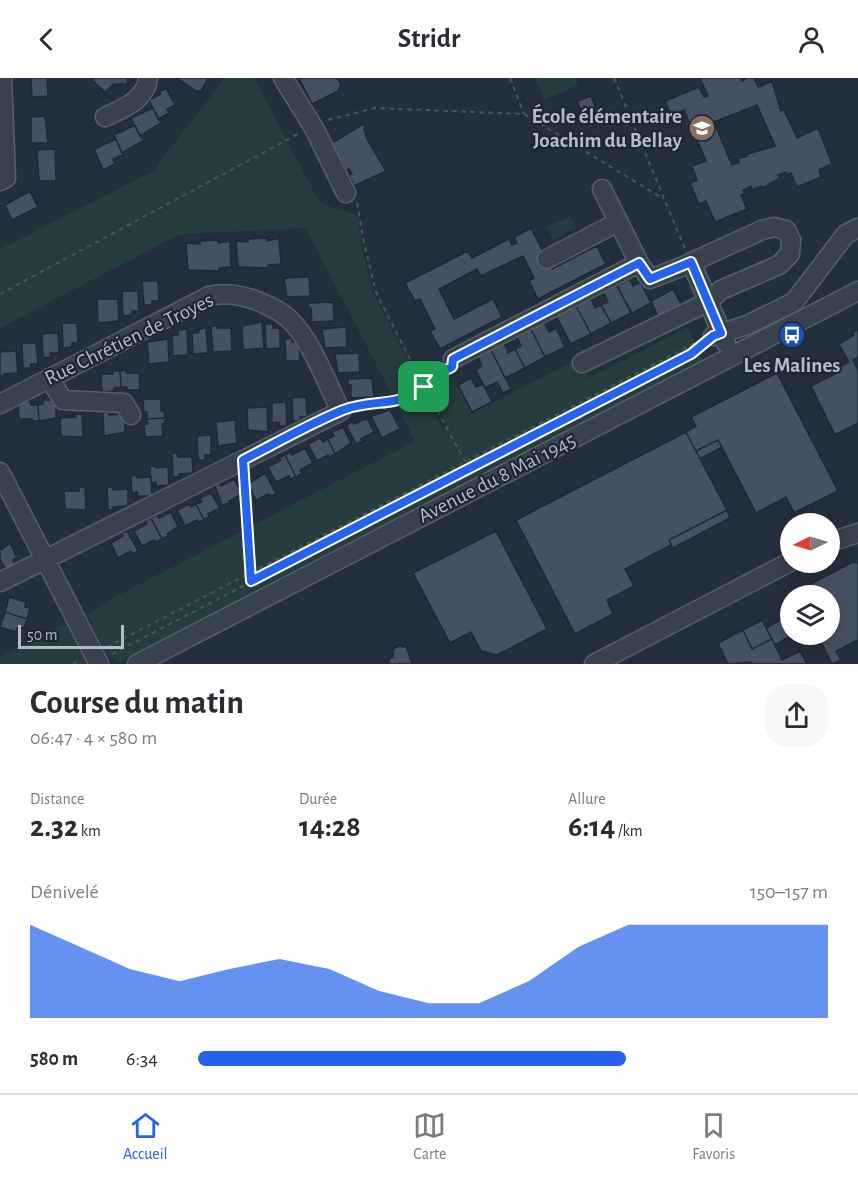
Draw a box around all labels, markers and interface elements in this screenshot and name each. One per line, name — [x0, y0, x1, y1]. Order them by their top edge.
icon: back — [30, 23, 63, 56]
icon: person — [795, 23, 828, 56]
text: Stridr — [398, 25, 460, 52]
place label: École élémentaire Joachim du Bellay — [531, 103, 683, 151]
school or university icon: École élémentaire Joachim du Bellay — [687, 113, 717, 143]
street label: Rue Chrétien de Troyes — [41, 289, 217, 389]
bus stop icon: Les Malines — [777, 320, 807, 350]
place label: Les Malines — [744, 355, 840, 376]
pin — [398, 361, 449, 412]
icon: arrive — [407, 370, 440, 403]
street label: Avenue du 8 Mai 1945 — [415, 429, 579, 527]
north arrow — [780, 513, 840, 573]
map controls — [780, 513, 840, 645]
button: layers — [780, 585, 840, 645]
scale bar — [18, 622, 124, 650]
text: 50 m — [27, 627, 58, 643]
button: share — [765, 684, 828, 747]
text: Course du matin — [30, 687, 244, 720]
text: 06:47 · 4 × 580 m — [30, 728, 157, 748]
text: Distance — [30, 791, 84, 807]
text: Durée — [299, 791, 337, 807]
text: Allure — [568, 791, 606, 807]
text: 2.32 — [30, 812, 78, 842]
text: 14:28 — [299, 812, 361, 842]
text: 6:14 — [568, 812, 615, 842]
text: km — [78, 823, 101, 839]
text: /km — [615, 823, 643, 839]
text: Dénivelé — [30, 882, 99, 902]
text: 150–157 m — [750, 882, 828, 902]
text: 580 m — [30, 1049, 78, 1069]
text: 6:34 — [126, 1049, 158, 1069]
tab: Accueil — [123, 1109, 168, 1164]
tab: Carte — [413, 1109, 446, 1164]
tab: Favoris — [692, 1109, 735, 1164]

